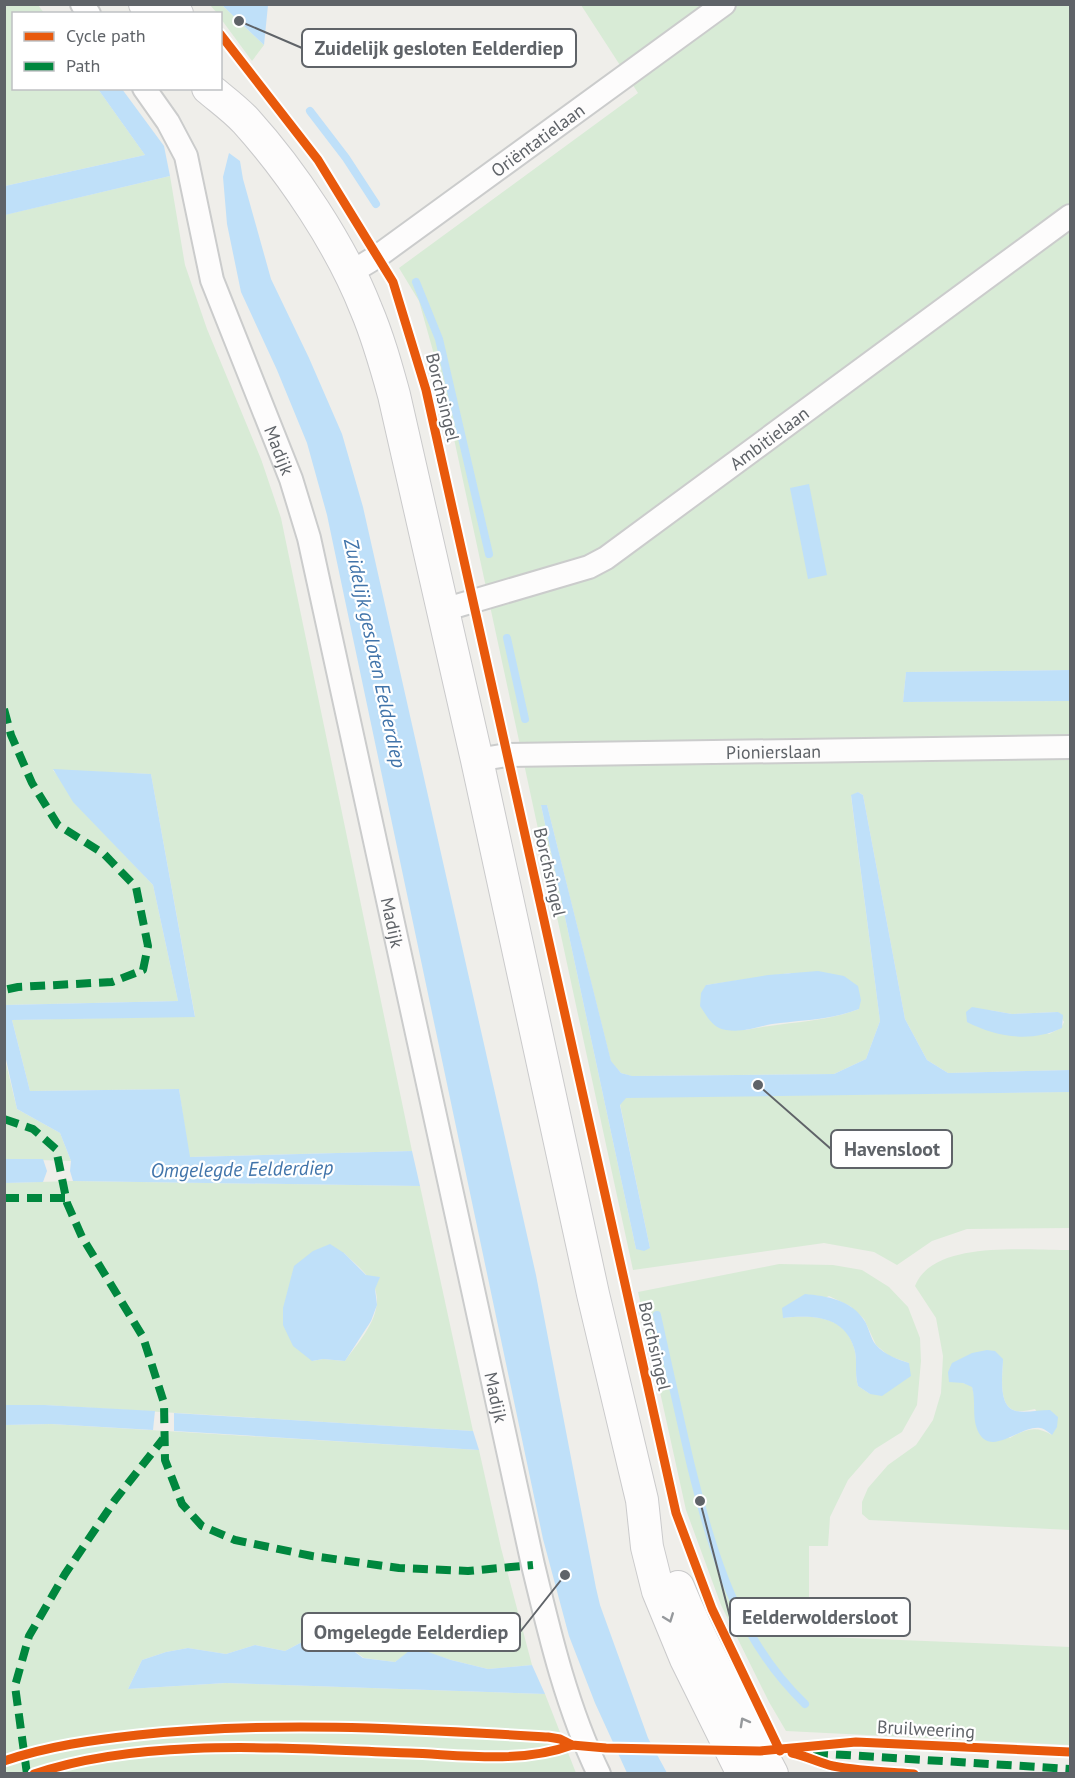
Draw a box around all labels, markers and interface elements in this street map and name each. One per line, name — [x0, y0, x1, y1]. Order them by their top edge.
legend — [12, 12, 222, 90]
text: Cycle path — [66, 24, 146, 47]
callout: Zuidelijk gesloten Eelderdiep — [302, 29, 576, 67]
text: Zuidelijk gesloten Eelderdiep — [314, 35, 564, 61]
text: Path — [66, 54, 100, 77]
street label: Oriëntatielaan — [486, 98, 589, 182]
street label: Borchsingel — [421, 350, 465, 444]
street label: Ambitielaan — [725, 401, 813, 475]
street label: Madijk — [259, 422, 300, 479]
water label: Zuidelijk gesloten Eelderdiep — [338, 535, 412, 770]
street label: Pionierslaan — [726, 739, 821, 763]
street label: Borchsingel — [529, 825, 572, 919]
street label: Madijk — [376, 895, 410, 950]
callout: Havensloot — [831, 1130, 952, 1168]
text: Havensloot — [844, 1136, 940, 1162]
water label: Omgelegde Eelderdiep — [150, 1154, 334, 1184]
street label: Borchsingel — [634, 1299, 677, 1393]
street label: Madijk — [480, 1370, 513, 1425]
callout: Eelderwoldersloot — [730, 1598, 910, 1636]
text: Eelderwoldersloot — [742, 1604, 898, 1630]
callout: Omgelegde Eelderdiep — [302, 1613, 520, 1651]
one-way arrow — [661, 1613, 674, 1623]
text: Omgelegde Eelderdiep — [314, 1619, 508, 1645]
street label: Bruilweering — [876, 1715, 976, 1743]
one-way arrow — [740, 1718, 751, 1728]

